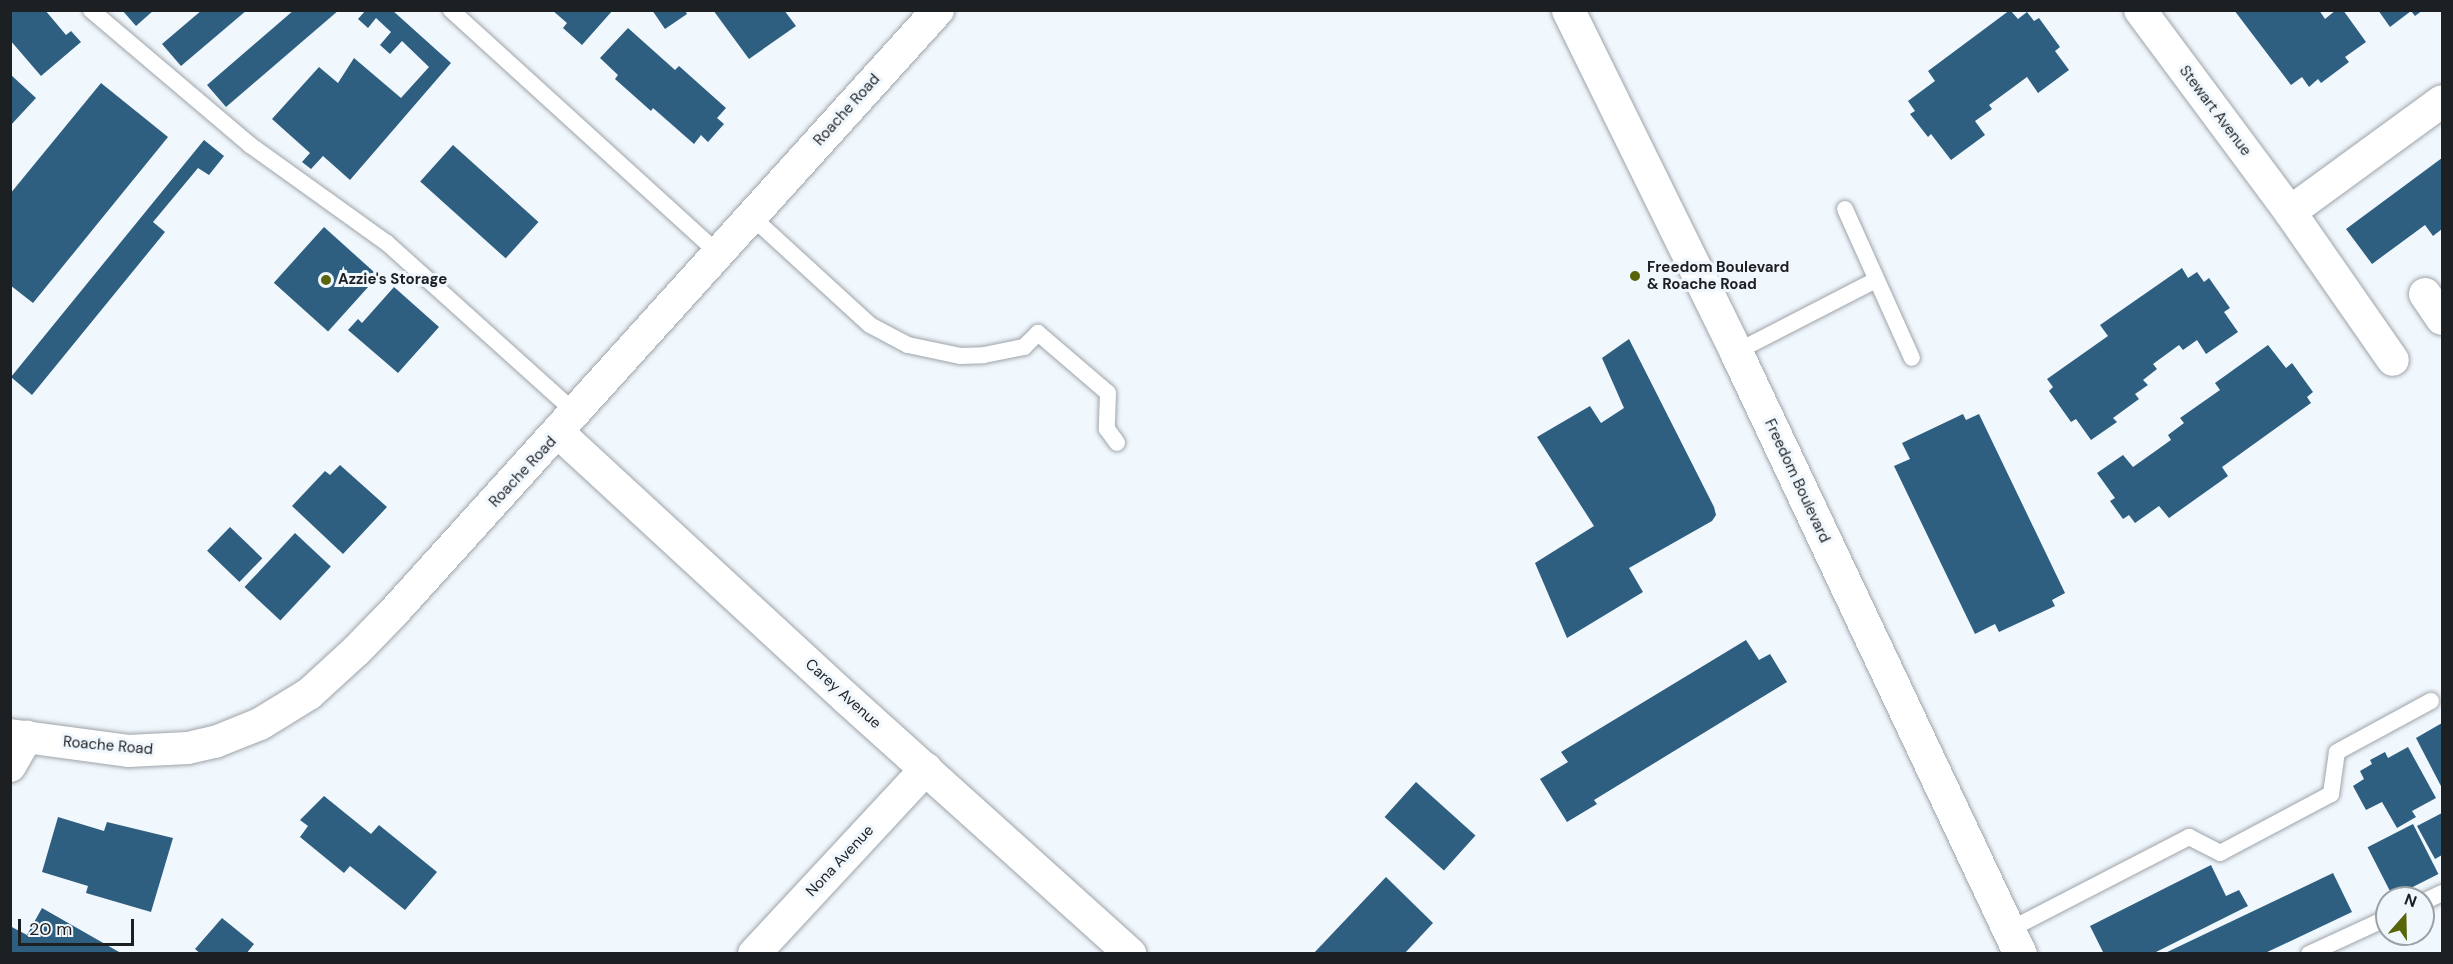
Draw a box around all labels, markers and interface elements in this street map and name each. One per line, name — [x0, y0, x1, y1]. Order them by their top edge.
street label: Stewart Avenue — [2175, 62, 2255, 160]
street label: Roache Road — [810, 70, 884, 150]
place label: Freedom Boulevard & Roache Road — [1647, 258, 1789, 293]
marker: Freedom Boulevard & Roache Road — [1628, 269, 1642, 283]
place label: Azzie's Storage — [338, 271, 447, 289]
marker: Azzie's Storage — [319, 273, 333, 287]
street label: Freedom Boulevard — [1760, 416, 1834, 546]
street label: Roache Road — [486, 433, 560, 511]
street label: Carey Avenue — [801, 655, 885, 733]
street label: Roache Road — [62, 733, 154, 759]
street label: Nona Avenue — [802, 822, 878, 900]
north arrow — [2375, 886, 2435, 946]
text: N — [2402, 889, 2420, 912]
scale bar — [21, 907, 136, 945]
text: 20 m — [29, 917, 72, 941]

